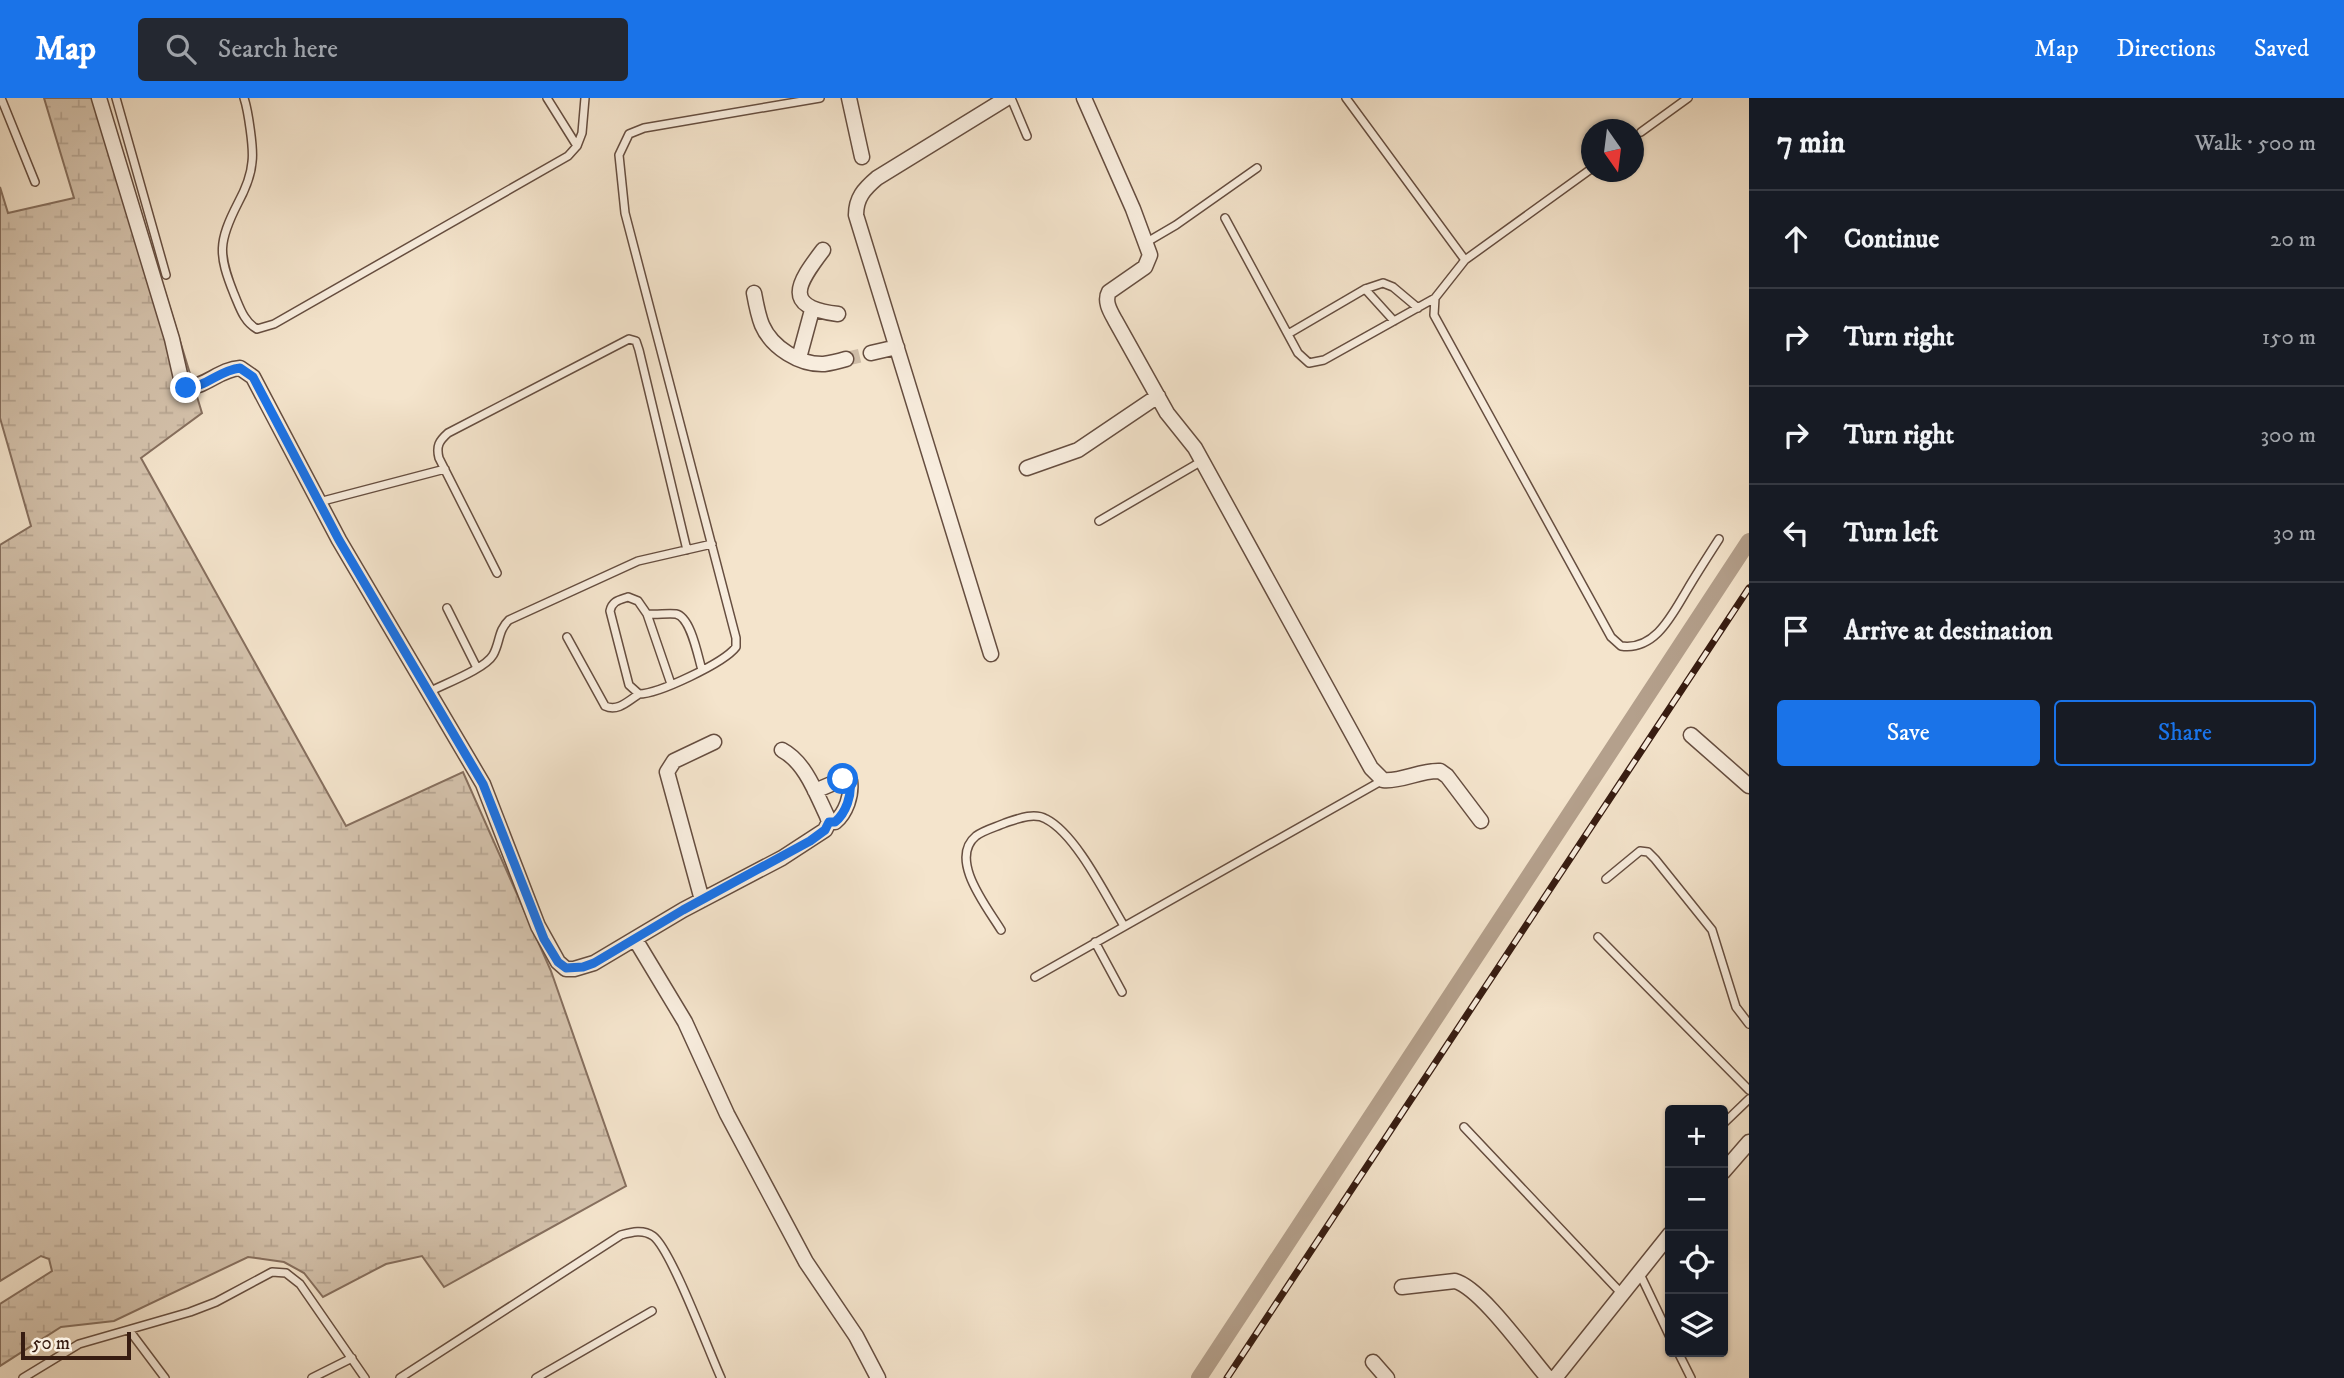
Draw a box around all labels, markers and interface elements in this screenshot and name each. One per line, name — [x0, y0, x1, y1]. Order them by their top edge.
search box — [138, 18, 628, 81]
text: Map — [35, 29, 96, 70]
icon: search — [162, 30, 200, 68]
text: Search here — [218, 33, 338, 66]
text: Map — [2034, 34, 2079, 64]
text: Directions — [2117, 34, 2216, 64]
text: Saved — [2254, 34, 2309, 64]
north arrow — [1581, 119, 1644, 182]
text: 7 min — [1777, 125, 1845, 162]
text: Walk · 500 m — [2194, 129, 2316, 158]
icon: ahead — [1777, 220, 1815, 258]
text: Continue — [1844, 223, 1939, 256]
text: 20 m — [2270, 225, 2316, 254]
icon: right — [1777, 318, 1815, 356]
text: Turn right — [1844, 321, 1954, 354]
text: 150 m — [2262, 323, 2316, 352]
route end — [170, 372, 201, 403]
icon: right — [1777, 416, 1815, 454]
text: Turn right — [1844, 419, 1954, 452]
text: 300 m — [2260, 421, 2316, 450]
icon: left — [1777, 514, 1815, 552]
text: Turn left — [1844, 517, 1938, 550]
text: 30 m — [2273, 519, 2316, 548]
icon: arrive — [1777, 612, 1815, 650]
text: Arrive at destination — [1844, 615, 2053, 648]
button: Save — [1777, 700, 2040, 766]
button: Share — [2054, 700, 2316, 766]
route start — [827, 763, 858, 794]
map controls — [1665, 1105, 1728, 1357]
button: + — [1665, 1105, 1728, 1168]
button: − — [1665, 1168, 1728, 1231]
button: locate — [1665, 1231, 1728, 1294]
button: layers — [1665, 1294, 1728, 1357]
scale bar — [21, 1329, 131, 1361]
text: 50 m — [32, 1332, 70, 1355]

